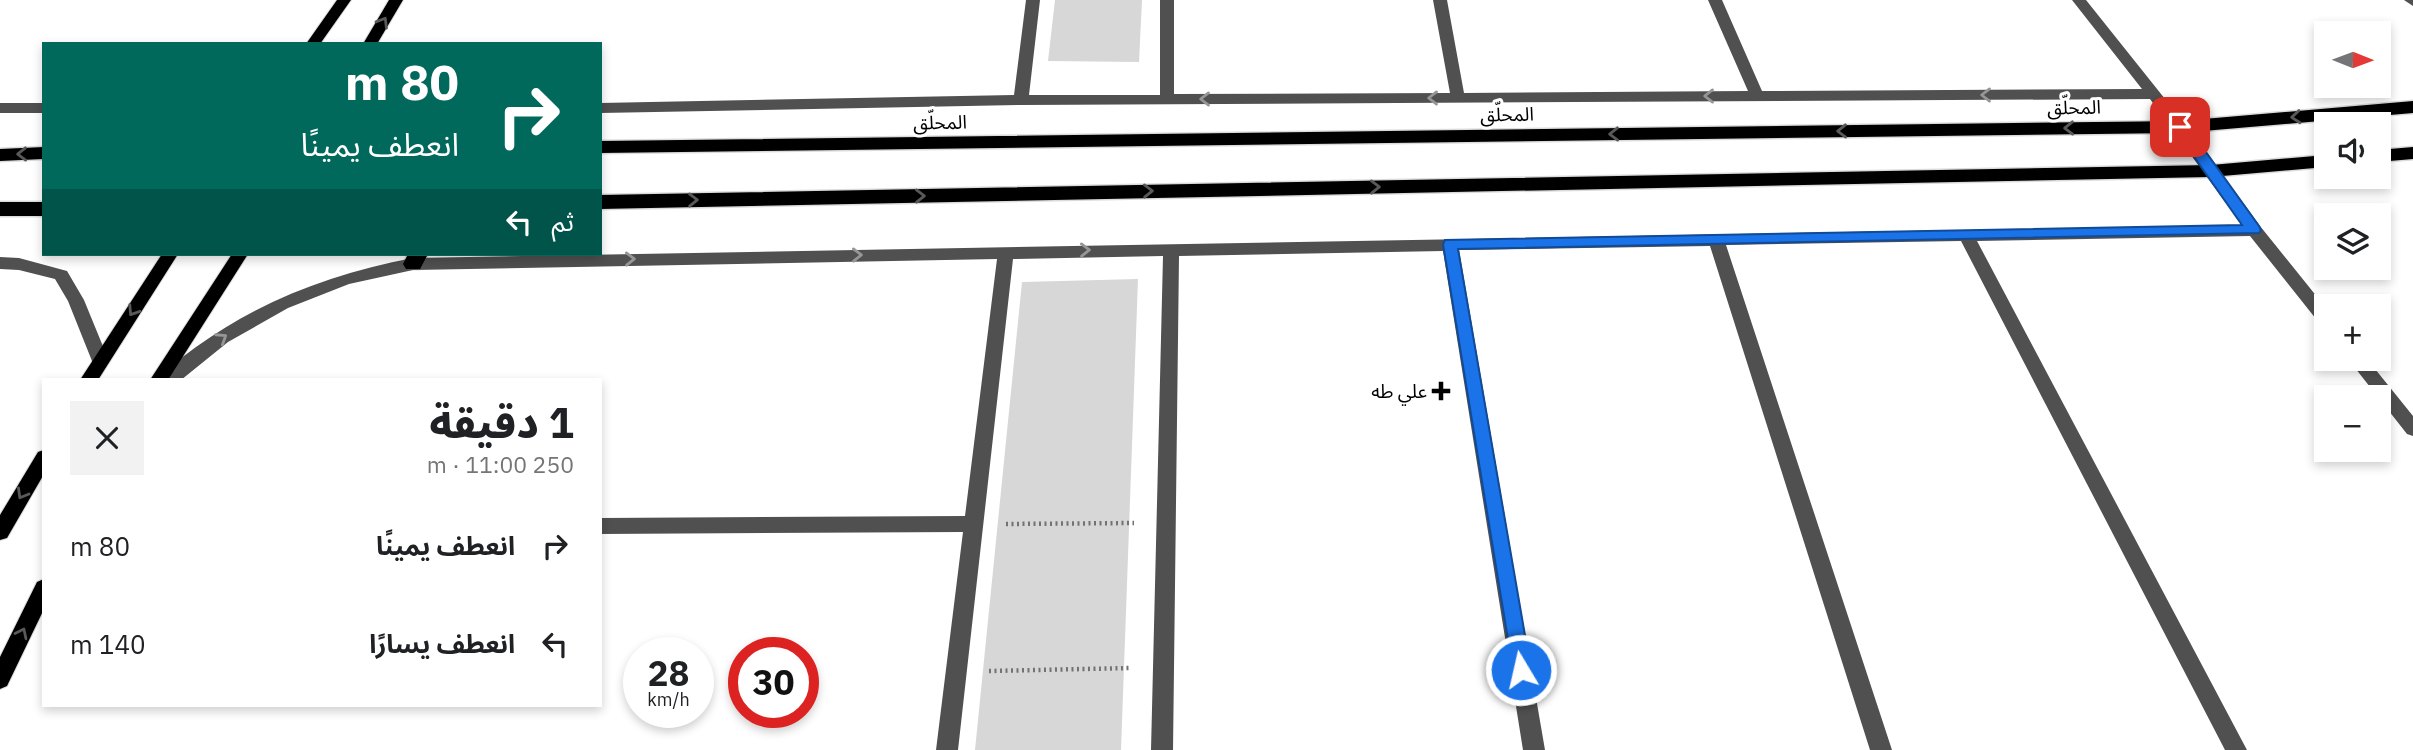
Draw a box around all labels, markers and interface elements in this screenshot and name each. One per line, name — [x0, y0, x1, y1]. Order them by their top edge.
one-way arrow — [375, 16, 388, 29]
north arrow — [2314, 21, 2390, 98]
map controls — [2314, 21, 2391, 462]
text: 80 m — [345, 50, 459, 113]
icon: right — [483, 70, 574, 161]
one-way arrow — [1980, 87, 1991, 102]
one-way arrow — [1704, 88, 1714, 104]
one-way arrow — [1427, 90, 1438, 105]
one-way arrow — [1200, 91, 1210, 107]
street label: المحلّق — [2047, 93, 2101, 119]
pin — [2150, 97, 2210, 157]
street label: المحلّق — [1480, 100, 1534, 126]
street label: المحلّق — [913, 108, 967, 134]
icon: arrive — [2161, 108, 2199, 146]
one-way arrow — [2290, 109, 2301, 124]
button: sound — [2314, 112, 2391, 189]
one-way arrow — [2063, 120, 2074, 136]
text: انعطف يمينًا — [300, 123, 459, 165]
one-way arrow — [1836, 123, 1846, 139]
one-way arrow — [1608, 126, 1619, 142]
one-way arrow — [16, 146, 27, 162]
one-way arrow — [1371, 179, 1381, 195]
one-way arrow — [1143, 183, 1154, 199]
one-way arrow — [915, 188, 926, 203]
one-way arrow — [688, 192, 699, 208]
icon: left — [500, 203, 538, 241]
button: layers — [2314, 203, 2391, 280]
text: ثم — [552, 204, 574, 238]
one-way arrow — [1080, 242, 1091, 258]
one-way arrow — [852, 247, 863, 262]
one-way arrow — [625, 252, 636, 267]
button: + — [2314, 294, 2391, 371]
one-way arrow — [128, 303, 141, 316]
one-way arrow — [215, 333, 228, 346]
place label: علي طه — [1371, 379, 1427, 406]
marker: علي طه — [1433, 383, 1449, 399]
button: − — [2314, 385, 2391, 462]
text: 1 دقيقة — [429, 395, 574, 450]
button: close — [70, 401, 144, 475]
text: 250 m · 11:00 — [427, 449, 574, 479]
one-way arrow — [17, 487, 30, 500]
icon: right — [536, 527, 574, 565]
text: انعطف يمينًا — [376, 528, 515, 562]
text: 80 m — [70, 529, 130, 563]
icon: left — [536, 625, 574, 663]
text: انعطف يسارًا — [369, 626, 515, 660]
text: 140 m — [70, 627, 146, 661]
one-way arrow — [14, 628, 28, 640]
position arrow — [1484, 633, 1558, 707]
speed limit sign: 30 — [728, 637, 819, 728]
text: 28 — [647, 650, 690, 696]
text: km/h — [647, 688, 690, 711]

